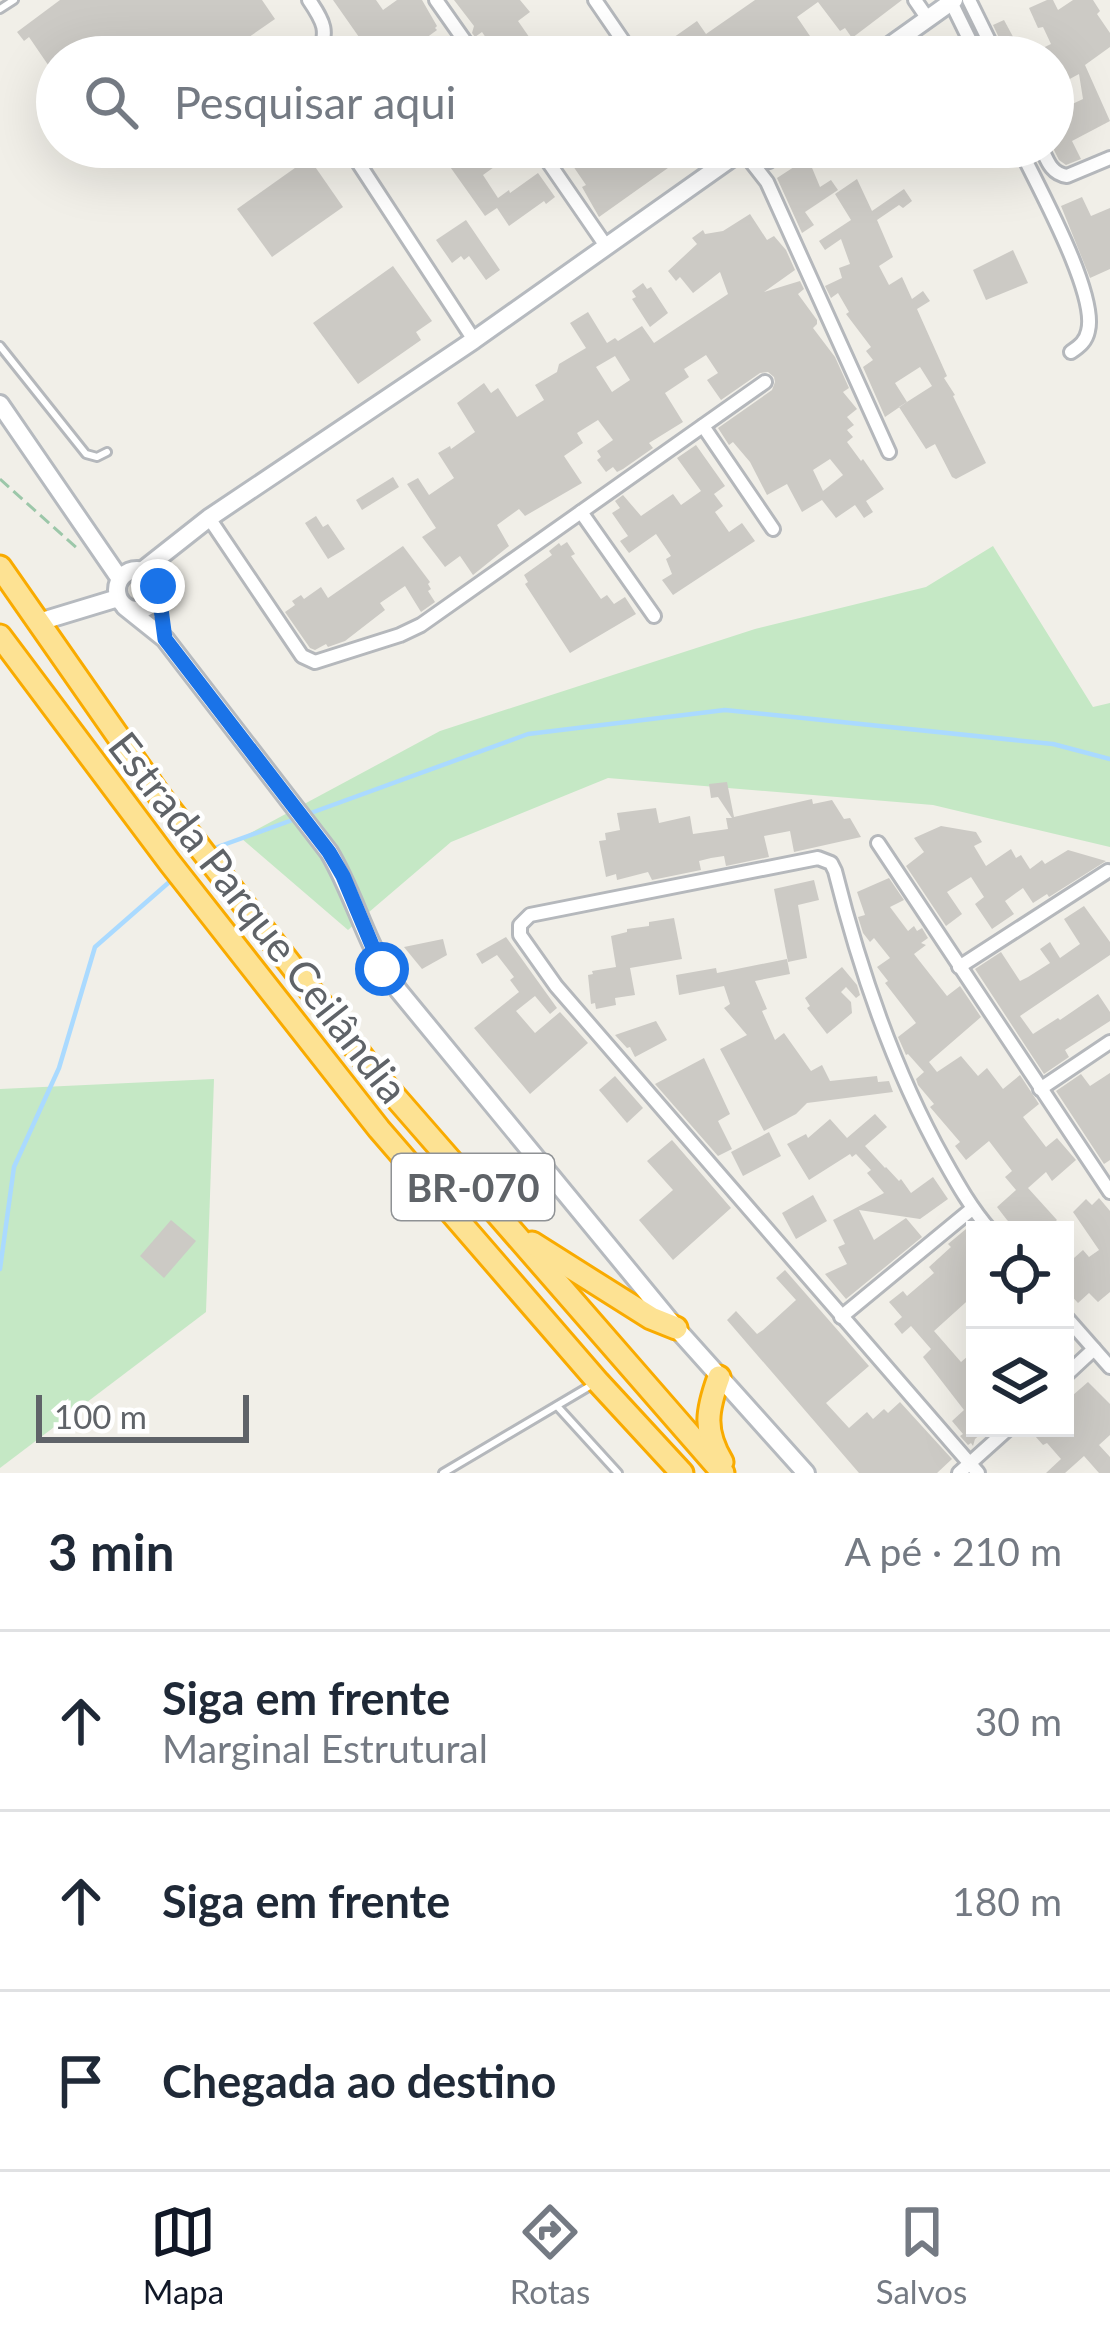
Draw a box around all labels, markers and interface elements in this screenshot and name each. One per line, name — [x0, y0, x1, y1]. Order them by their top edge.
search box — [36, 36, 1074, 168]
icon: search — [78, 69, 144, 135]
text: Pesquisar aqui — [174, 75, 456, 129]
route end — [131, 559, 185, 613]
street label: Estrada Parque Ceilândia — [99, 722, 419, 1112]
route start — [355, 942, 409, 996]
road number: BR-070 — [392, 1154, 554, 1220]
map controls — [966, 1221, 1074, 1437]
button: locate — [966, 1221, 1074, 1329]
button: layers — [966, 1329, 1074, 1437]
scale bar — [36, 1389, 249, 1442]
text: 100 m — [54, 1396, 147, 1436]
text: 3 min — [48, 1521, 174, 1582]
text: A pé · 210 m — [844, 1528, 1062, 1574]
text: Siga em frente — [162, 1671, 450, 1725]
icon: ahead — [48, 1688, 114, 1754]
text: 30 m — [975, 1698, 1062, 1744]
text: Marginal Estrutural — [162, 1725, 488, 1771]
icon: ahead — [48, 1868, 114, 1934]
text: Siga em frente — [162, 1874, 450, 1928]
text: 180 m — [952, 1878, 1062, 1924]
icon: arrive — [48, 2048, 114, 2114]
text: Chegada ao destino — [162, 2054, 556, 2108]
tab: Mapa — [143, 2199, 224, 2311]
tab: Rotas — [510, 2199, 590, 2311]
tab: Salvos — [876, 2199, 967, 2311]

